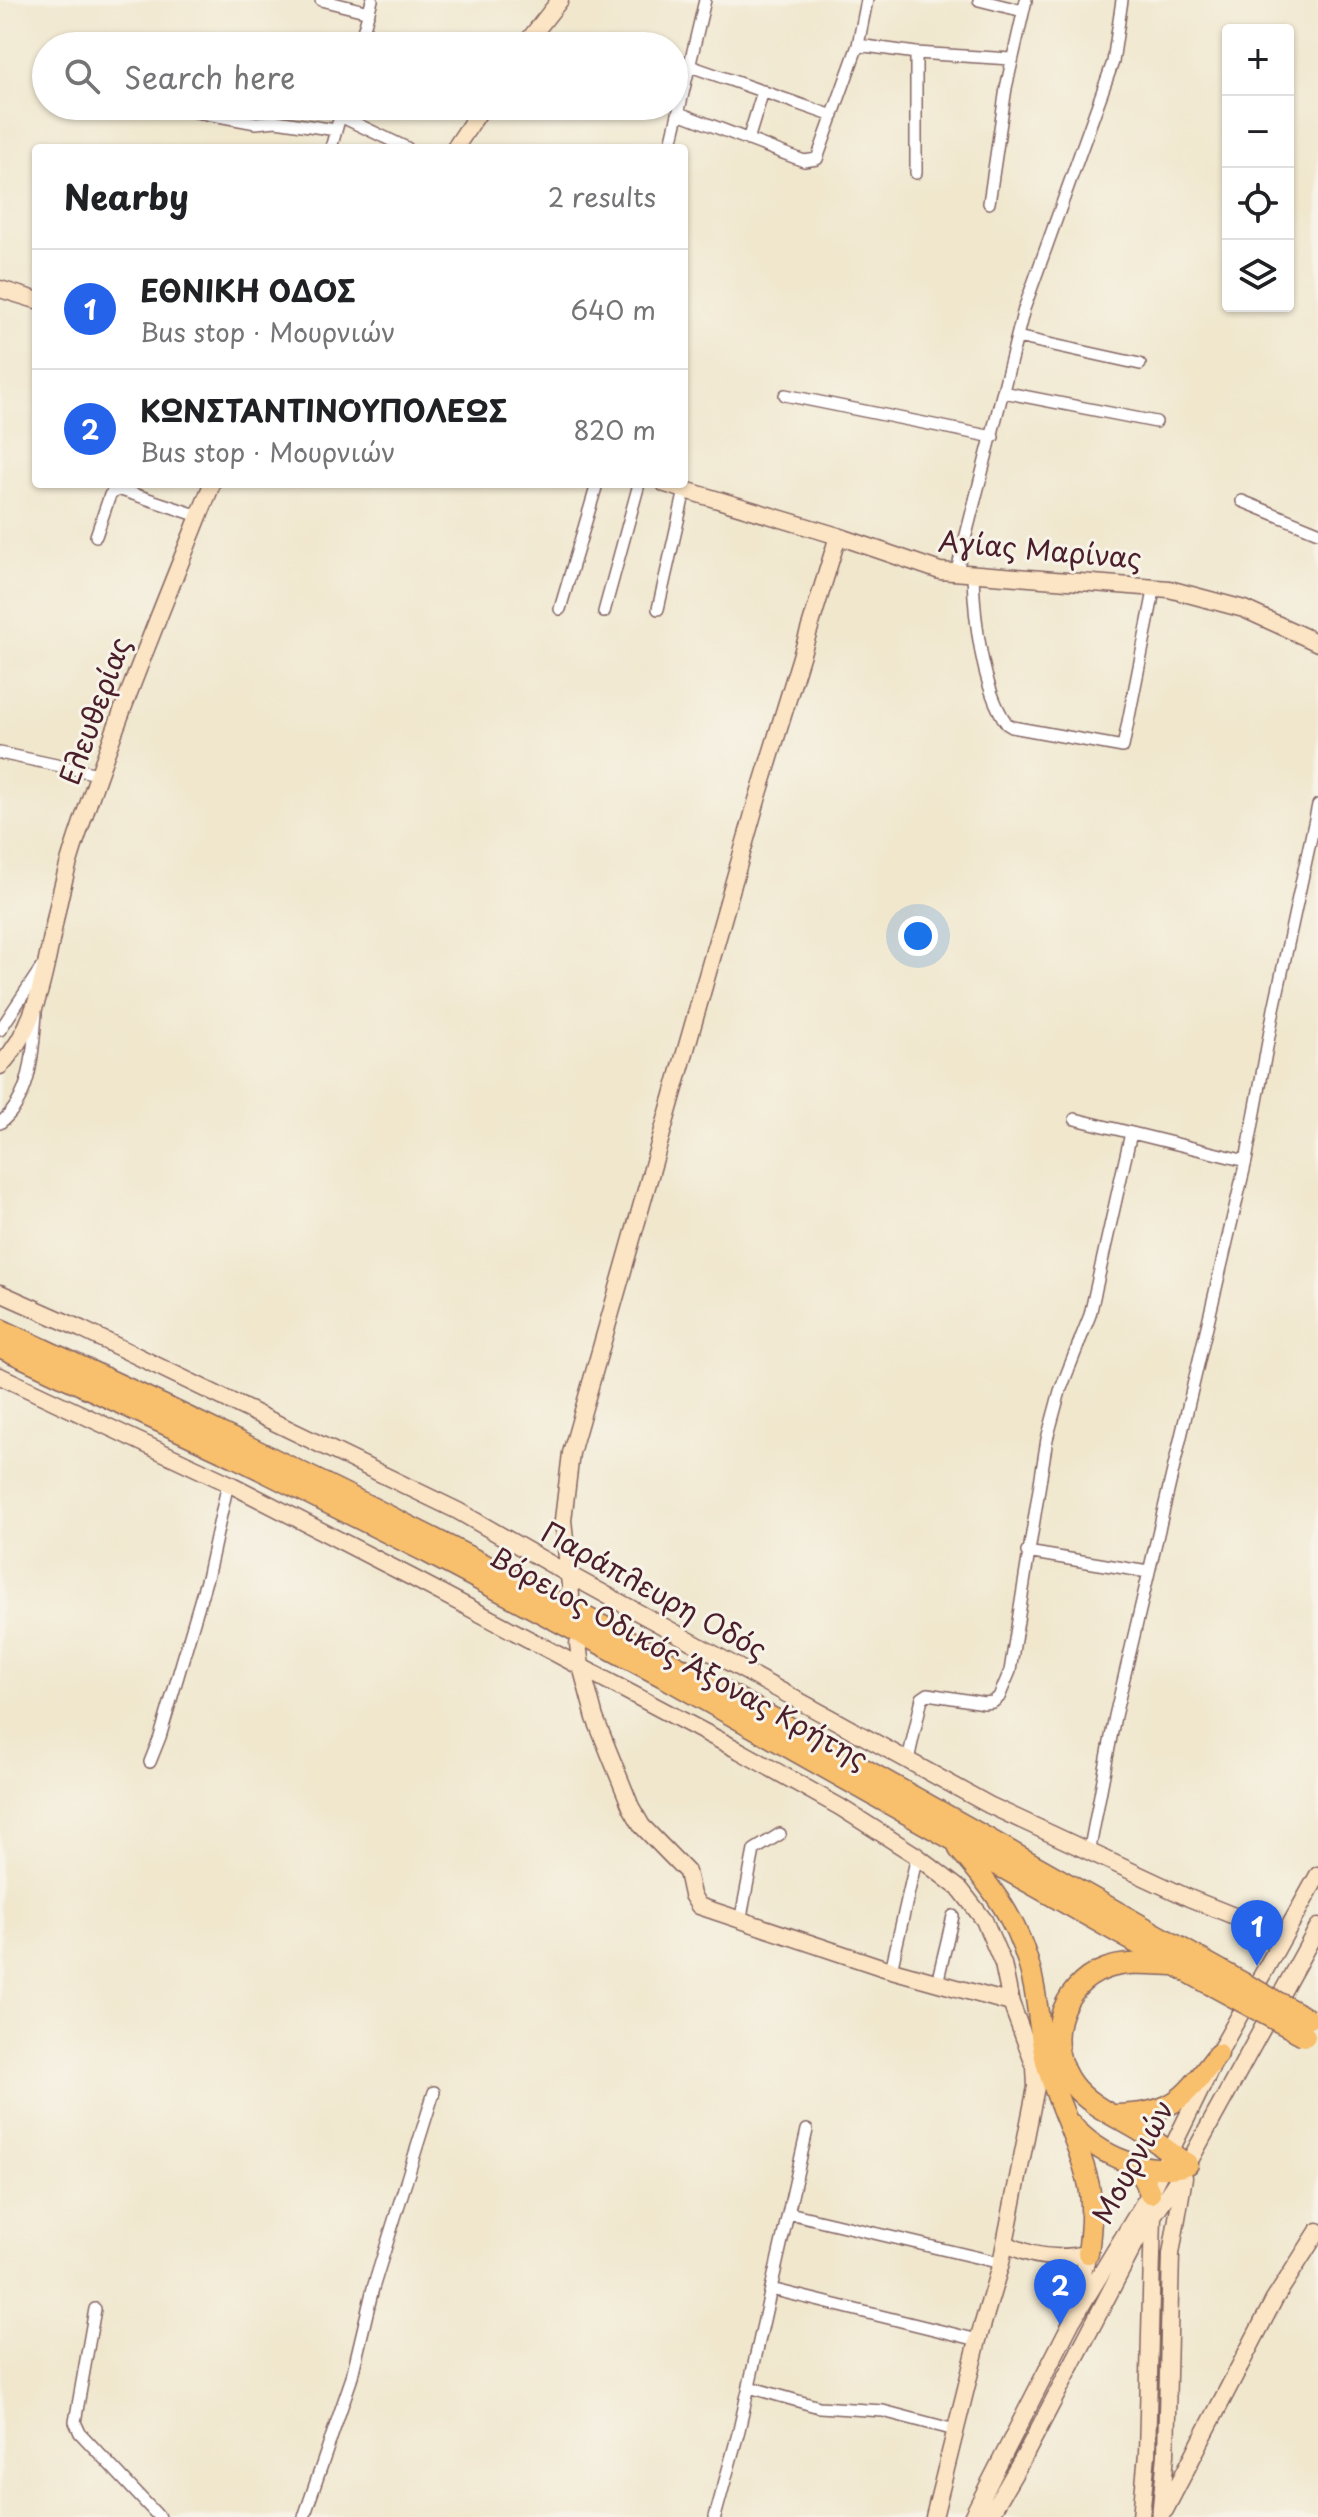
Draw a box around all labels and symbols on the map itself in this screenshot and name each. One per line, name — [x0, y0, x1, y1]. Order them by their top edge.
street label: Αγίας Μαρίνας — [937, 518, 1144, 579]
street label: Ελευθερίας — [47, 630, 140, 791]
your location — [898, 916, 938, 956]
street label: Παράπλευρη Οδός — [534, 1510, 775, 1670]
street label: Βόρειος Οδικός Άξονας Κρήτης — [482, 1534, 877, 1779]
pin: 1 — [1231, 1900, 1283, 1966]
street label: Μουρνιών — [1080, 2091, 1184, 2231]
pin: 2 — [1034, 2259, 1086, 2325]

